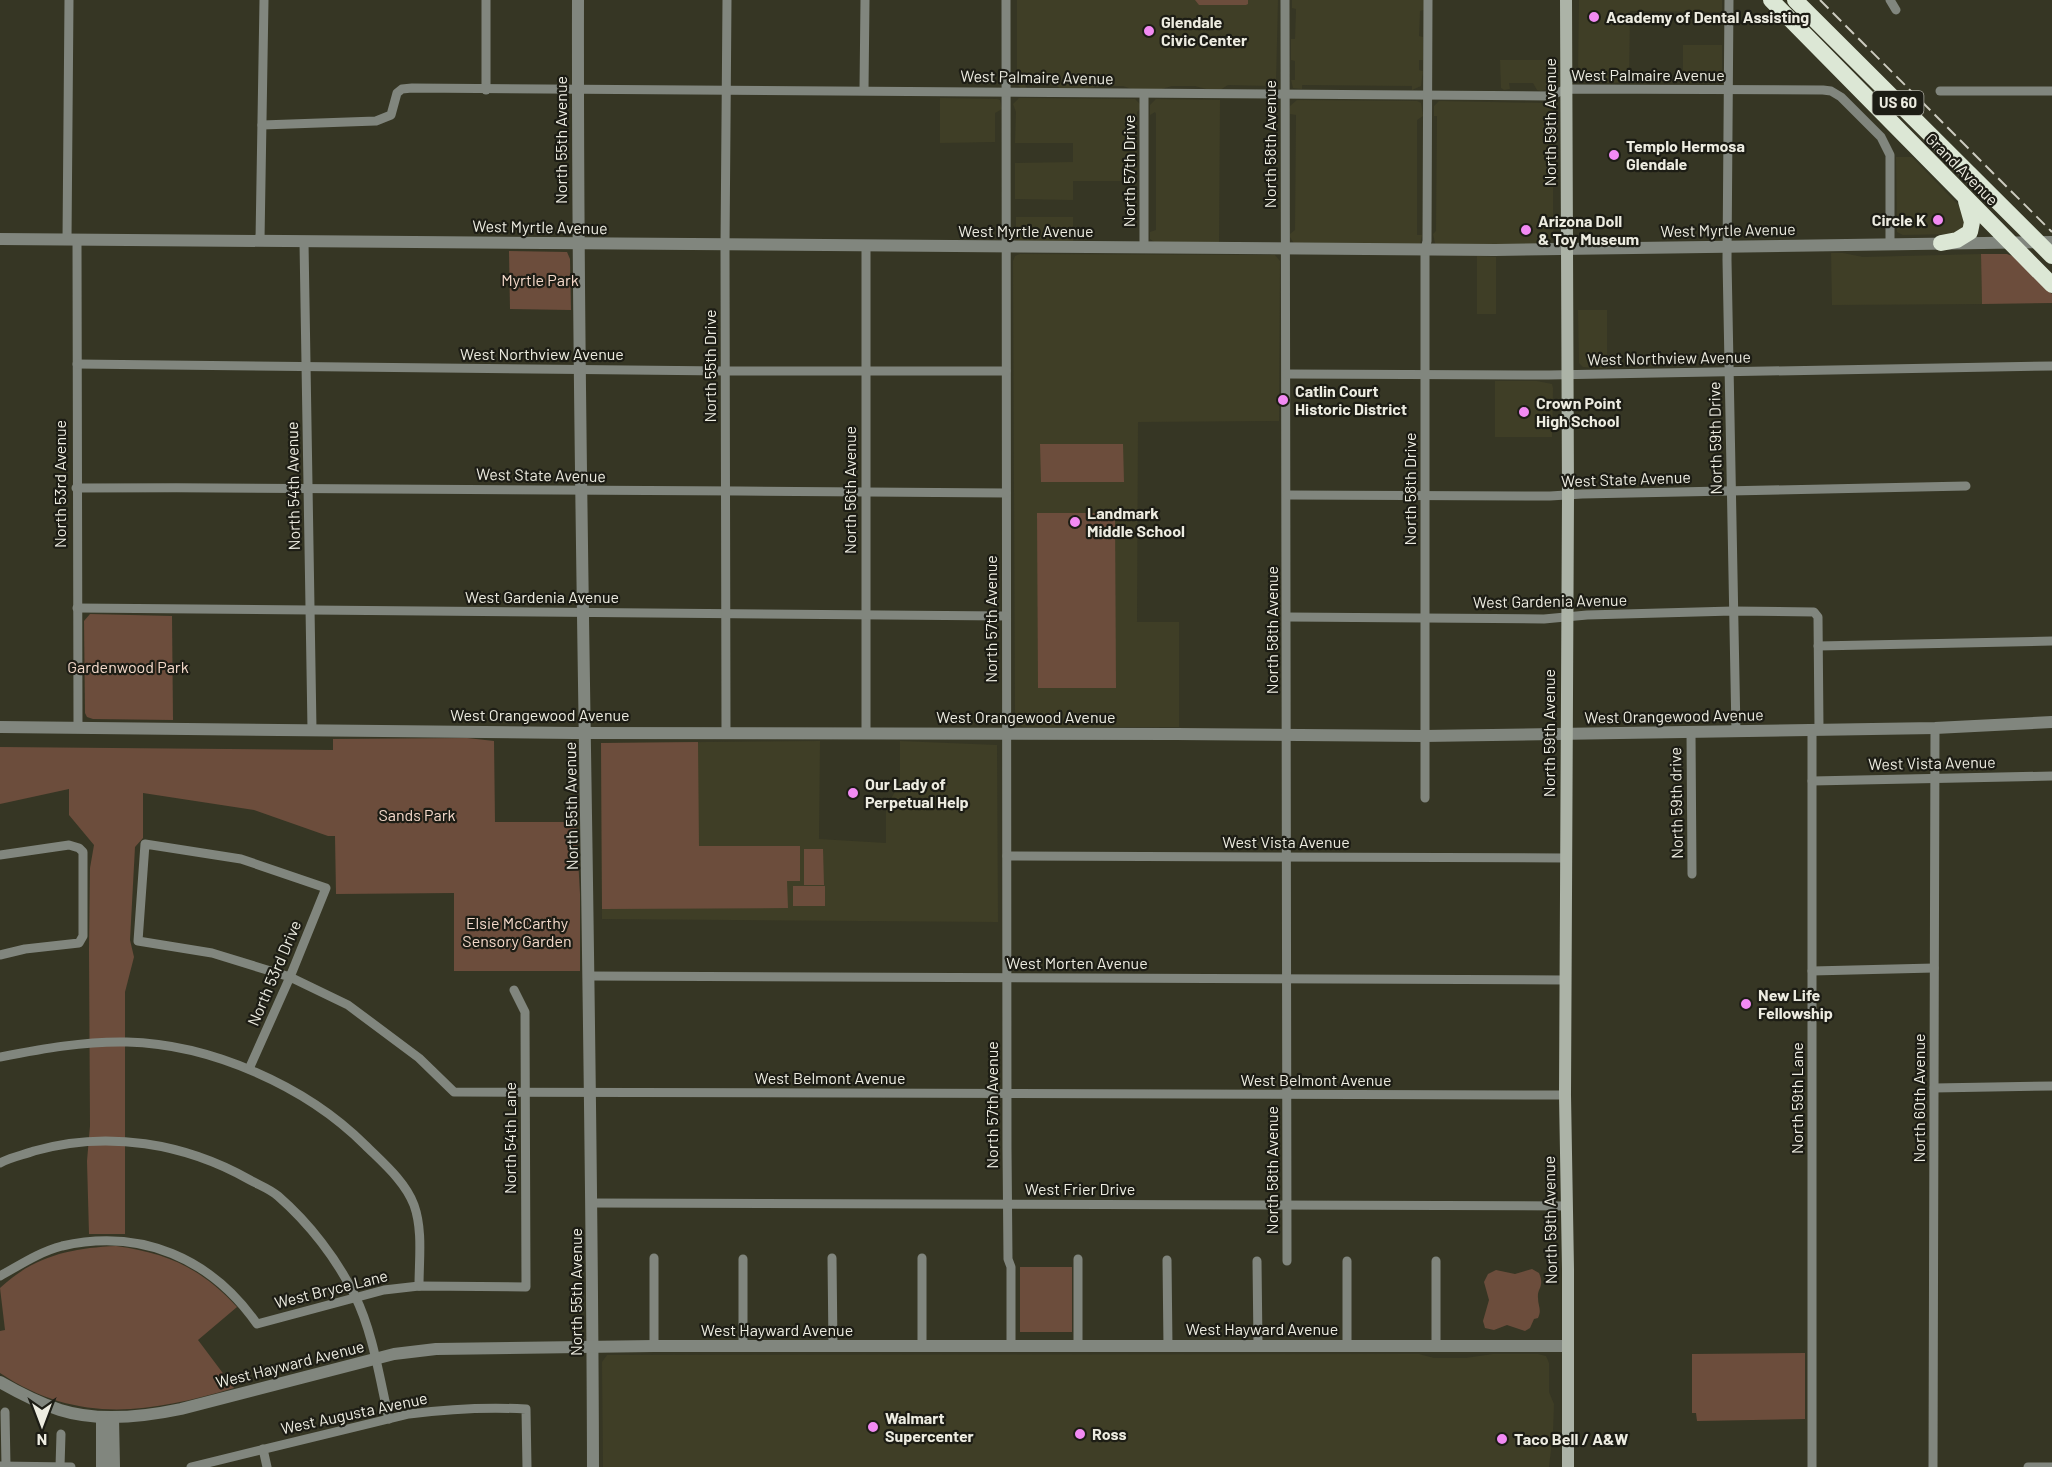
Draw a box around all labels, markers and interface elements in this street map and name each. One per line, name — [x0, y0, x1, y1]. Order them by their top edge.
place label: Academy of Dental Assisting — [1606, 7, 1809, 26]
marker: Academy of Dental Assisting — [1587, 10, 1601, 24]
place label: Glendale Civic Center — [1161, 12, 1247, 49]
marker: Glendale Civic Center — [1142, 24, 1156, 38]
street label: North 59th Avenue — [1540, 58, 1559, 186]
street label: West Palmaire Avenue — [1571, 65, 1725, 84]
street label: West Palmaire Avenue — [960, 66, 1114, 87]
street label: North 55th Avenue — [551, 76, 570, 204]
street label: North 58th Avenue — [1260, 80, 1279, 208]
road number: US 60 — [1872, 91, 1924, 115]
street label: North 57th Drive — [1119, 115, 1138, 227]
street label: Grand Avenue — [1922, 128, 2003, 209]
place label: Templo Hermosa Glendale — [1626, 136, 1745, 173]
marker: Templo Hermosa Glendale — [1607, 148, 1621, 162]
place label: Circle K — [1872, 210, 1926, 229]
place label: Arizona Doll & Toy Museum — [1538, 211, 1639, 248]
marker: Circle K — [1931, 213, 1945, 227]
street label: West Myrtle Avenue — [472, 216, 608, 237]
street label: West Myrtle Avenue — [1660, 219, 1796, 240]
street label: West Myrtle Avenue — [958, 221, 1094, 240]
marker: Arizona Doll & Toy Museum — [1519, 223, 1533, 237]
park label: Myrtle Park — [501, 270, 579, 289]
street label: North 55th Drive — [700, 310, 719, 422]
street label: West Northview Avenue — [460, 344, 624, 363]
street label: West Northview Avenue — [1587, 347, 1751, 368]
place label: Catlin Court Historic District — [1295, 381, 1407, 418]
street label: North 59th Drive — [1704, 381, 1725, 495]
marker: Catlin Court Historic District — [1276, 393, 1290, 407]
place label: Crown Point High School — [1536, 393, 1622, 430]
marker: Crown Point High School — [1517, 405, 1531, 419]
street label: North 53rd Avenue — [50, 420, 69, 548]
street label: North 54th Avenue — [282, 421, 303, 551]
street label: North 56th Avenue — [840, 426, 859, 554]
street label: North 58th Drive — [1400, 432, 1419, 546]
street label: West State Avenue — [476, 464, 606, 485]
street label: West State Avenue — [1561, 467, 1691, 490]
place label: Landmark Middle School — [1087, 503, 1185, 540]
marker: Landmark Middle School — [1068, 515, 1082, 529]
street label: North 57th Avenue — [981, 555, 1000, 683]
street label: North 58th Avenue — [1262, 566, 1281, 694]
street label: West Gardenia Avenue — [465, 587, 619, 606]
street label: West Gardenia Avenue — [1473, 590, 1627, 611]
park label: Gardenwood Park — [67, 657, 189, 676]
street label: North 59th Avenue — [1539, 669, 1558, 797]
street label: West Orangewood Avenue — [1584, 704, 1764, 727]
street label: West Orangewood Avenue — [450, 705, 630, 724]
street label: West Orangewood Avenue — [936, 707, 1116, 726]
street label: North 55th Avenue — [560, 742, 581, 870]
street label: North 59th drive — [1665, 747, 1686, 859]
street label: West Vista Avenue — [1868, 752, 1996, 773]
place label: Our Lady of Perpetual Help — [865, 774, 969, 811]
marker: Our Lady of Perpetual Help — [846, 786, 860, 800]
park label: Sands Park — [378, 805, 456, 824]
street label: West Vista Avenue — [1222, 832, 1350, 851]
park label: Elsie McCarthy Sensory Garden — [462, 913, 572, 950]
street label: North 53rd Drive — [243, 917, 304, 1029]
street label: West Morten Avenue — [1006, 953, 1148, 972]
place label: New Life Fellowship — [1758, 985, 1833, 1022]
marker: New Life Fellowship — [1739, 997, 1753, 1011]
street label: North 60th Avenue — [1909, 1033, 1928, 1163]
street label: North 57th Avenue — [982, 1041, 1001, 1169]
street label: North 59th Lane — [1787, 1042, 1806, 1154]
street label: West Belmont Avenue — [755, 1068, 905, 1087]
street label: West Belmont Avenue — [1241, 1070, 1391, 1089]
street label: North 54th Lane — [500, 1082, 519, 1194]
street label: North 58th Avenue — [1262, 1106, 1281, 1234]
street label: North 59th Avenue — [1539, 1156, 1560, 1284]
street label: West Frier Drive — [1025, 1179, 1135, 1198]
street label: North 55th Avenue — [566, 1228, 585, 1356]
street label: West Bryce Lane — [272, 1265, 389, 1312]
street label: West Hayward Avenue — [1186, 1319, 1338, 1338]
street label: West Hayward Avenue — [701, 1320, 853, 1339]
street label: West Hayward Avenue — [214, 1336, 366, 1391]
street label: West Augusta Avenue — [279, 1388, 429, 1437]
north arrow — [12, 1395, 72, 1455]
place label: Walmart Supercenter — [885, 1408, 974, 1445]
marker: Walmart Supercenter — [866, 1420, 880, 1434]
place label: Ross — [1092, 1424, 1127, 1443]
marker: Ross — [1073, 1427, 1087, 1441]
place label: Taco Bell / A&W — [1514, 1429, 1628, 1448]
text: N — [37, 1431, 47, 1450]
marker: Taco Bell / A&W — [1495, 1432, 1509, 1446]

